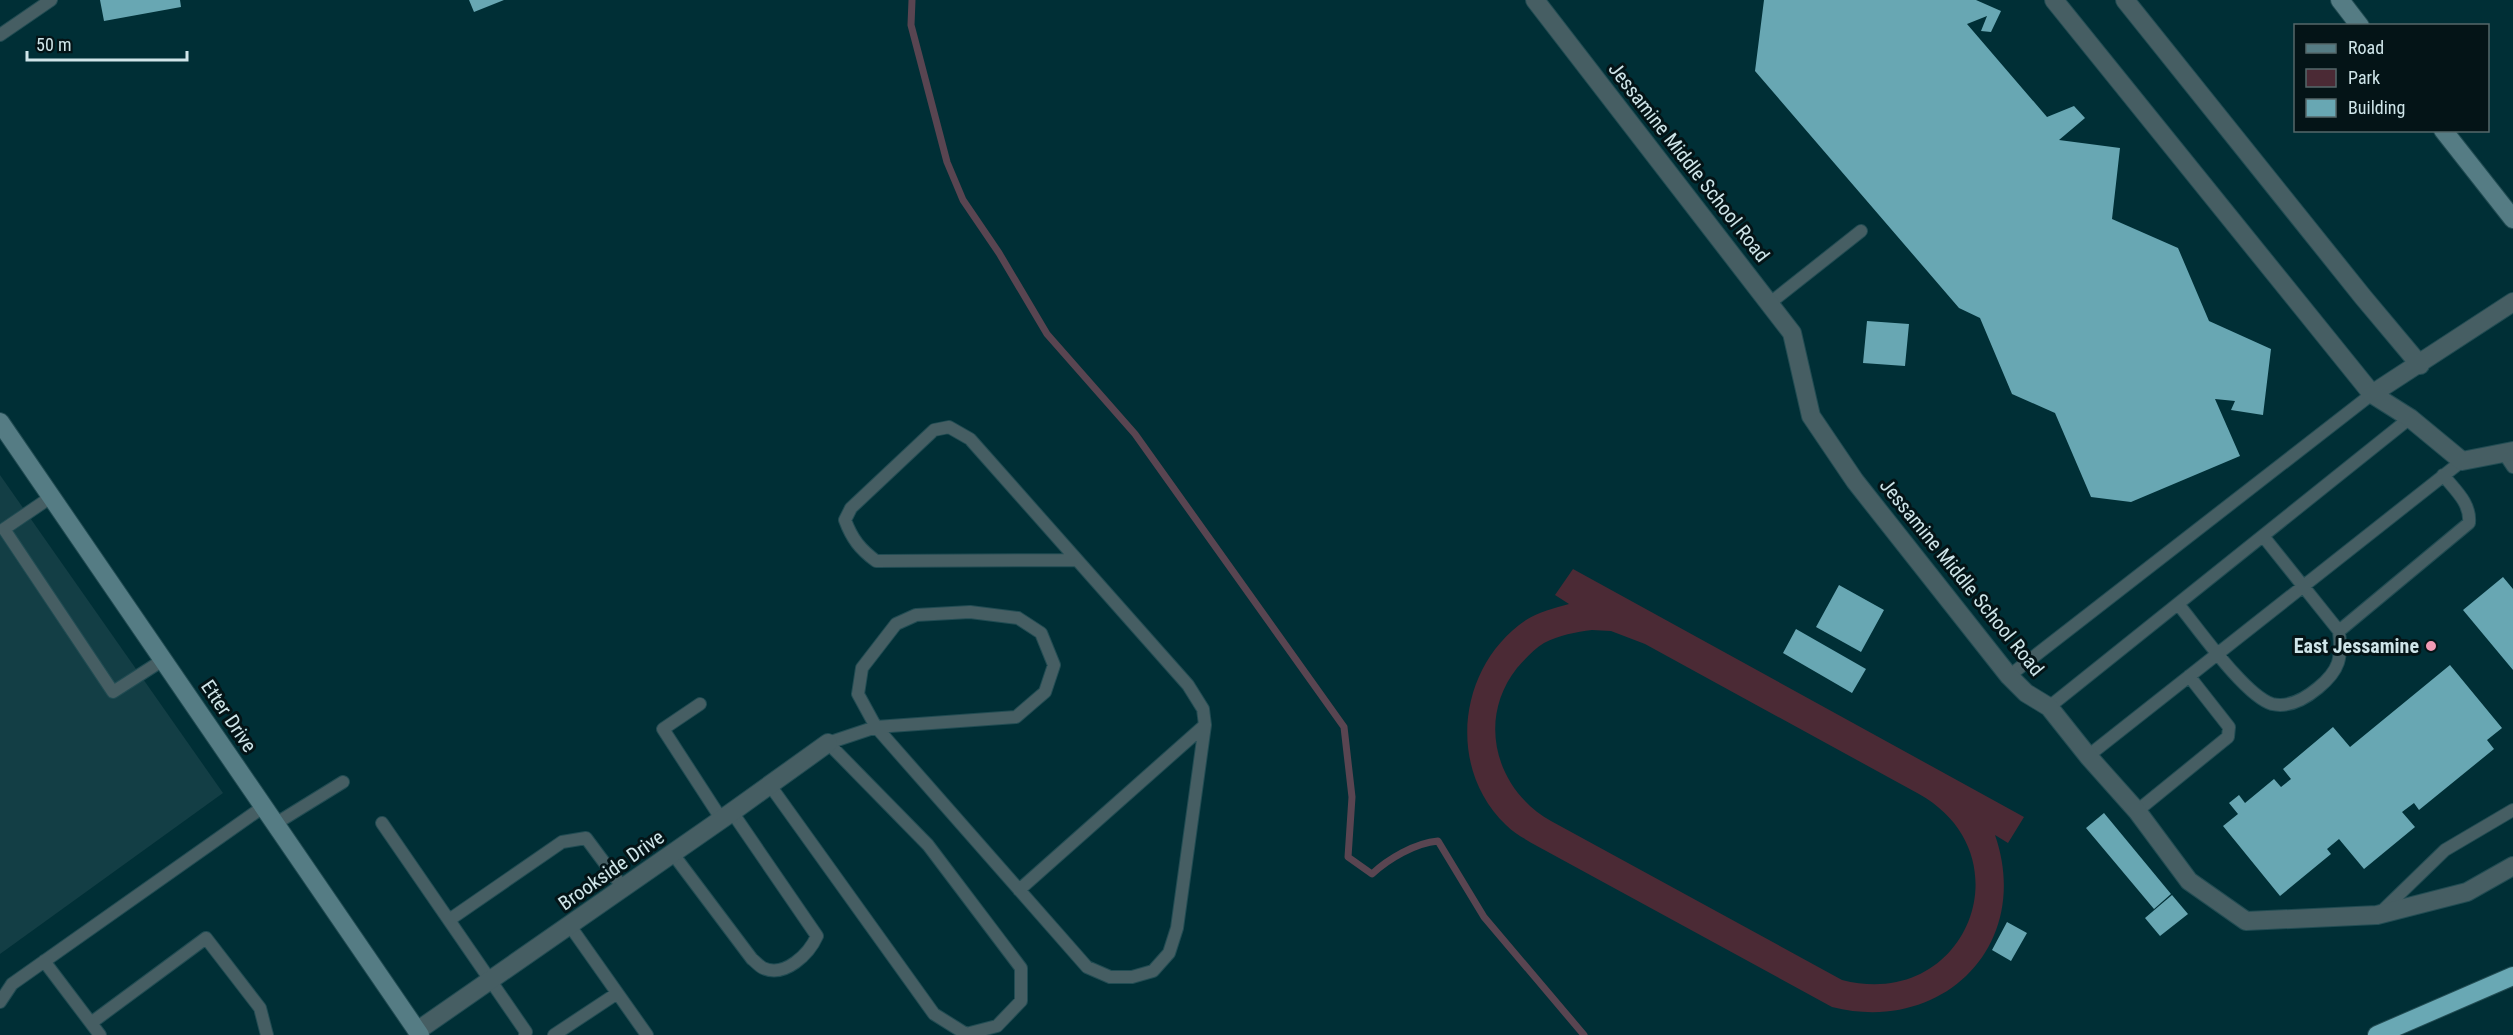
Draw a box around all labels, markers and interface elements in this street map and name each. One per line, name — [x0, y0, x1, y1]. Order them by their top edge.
scale bar — [27, 24, 188, 62]
legend — [2294, 24, 2489, 132]
text: 50 m — [36, 34, 71, 55]
text: Road — [2348, 37, 2384, 58]
street label: Jessamine Middle School Road — [1604, 57, 1774, 267]
text: Park — [2348, 67, 2380, 88]
text: Building — [2348, 97, 2405, 118]
street label: Jessamine Middle School Road — [1875, 473, 2049, 681]
place label: East Jessamine — [2294, 634, 2419, 658]
marker: East Jessamine — [2424, 639, 2438, 653]
street label: Etter Drive — [196, 675, 262, 757]
street label: Brookside Drive — [554, 825, 668, 915]

